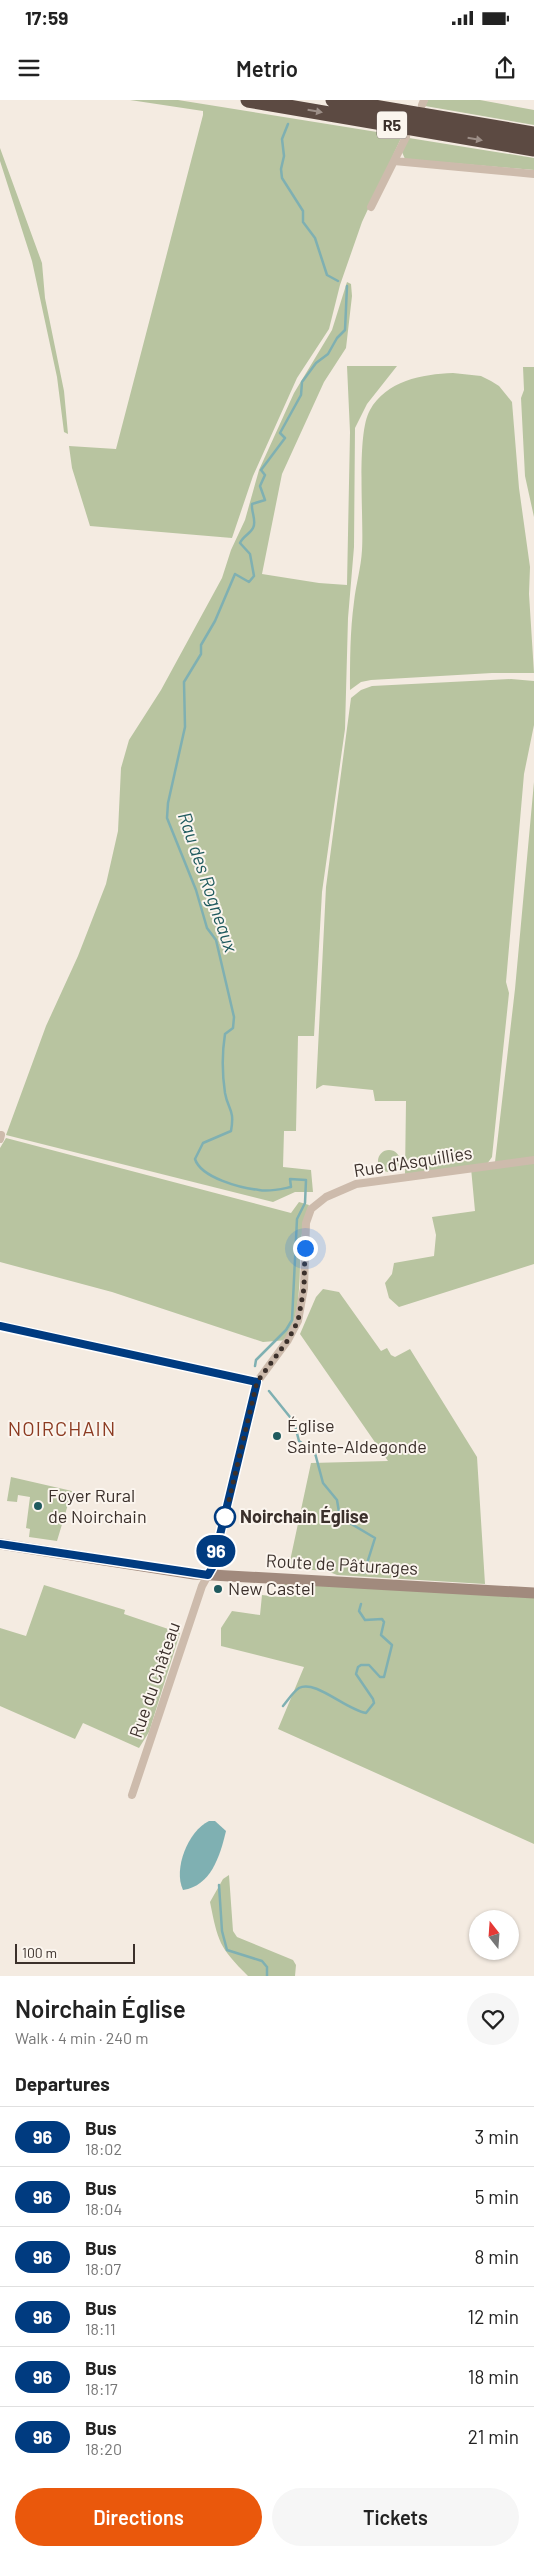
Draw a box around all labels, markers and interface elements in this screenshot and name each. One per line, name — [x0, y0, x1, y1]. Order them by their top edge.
text: 17:59 — [25, 6, 68, 29]
icon: menu — [15, 54, 43, 82]
icon: share — [491, 54, 519, 82]
text: Metrio — [236, 55, 298, 81]
one-way arrow — [307, 108, 323, 116]
road number: R5 — [377, 112, 407, 138]
one-way arrow — [467, 135, 483, 143]
water label: Rau des Rogneaux — [174, 809, 244, 956]
street label: Rue d'Asquillies — [352, 1141, 474, 1181]
your location — [293, 1236, 318, 1261]
place label: Église Sainte-Aldegonde — [287, 1414, 427, 1457]
district label: NOIRCHAIN — [8, 1416, 116, 1440]
marker: Église Sainte-Aldegonde — [271, 1430, 283, 1442]
place label: Foyer Rural de Noirchain — [48, 1484, 147, 1527]
marker: Foyer Rural de Noirchain — [32, 1500, 44, 1512]
place label: Noirchain Église — [240, 1505, 369, 1527]
marker: Noirchain Église — [214, 1506, 236, 1528]
line badge: 96 — [194, 1535, 238, 1567]
text: 96 — [206, 1540, 226, 1562]
street label: Route de Pâturages — [265, 1549, 419, 1579]
place label: New Castel — [228, 1577, 315, 1599]
marker: New Castel — [212, 1583, 224, 1595]
street label: Rue du Château — [124, 1619, 184, 1741]
north arrow — [469, 1910, 519, 1960]
map controls — [469, 1910, 519, 1960]
scale bar — [15, 1941, 135, 1964]
text: 100 m — [22, 1944, 57, 1961]
button: heart — [467, 1993, 519, 2045]
text: Noirchain Église — [15, 1994, 186, 2023]
text: Walk · 4 min · 240 m — [15, 2028, 149, 2047]
text: Departures — [15, 2072, 110, 2095]
text: Bus — [85, 2116, 117, 2139]
text: 3 min — [475, 2125, 519, 2148]
text: 96 — [33, 2126, 52, 2148]
text: 18:02 — [85, 2139, 122, 2158]
text: Bus — [85, 2176, 117, 2199]
text: 5 min — [475, 2185, 519, 2208]
text: 96 — [33, 2186, 52, 2208]
text: 18:04 — [85, 2199, 122, 2218]
text: Bus — [85, 2236, 117, 2259]
text: 8 min — [475, 2245, 519, 2268]
text: 96 — [33, 2246, 52, 2268]
text: 18:07 — [85, 2259, 121, 2278]
text: Bus — [85, 2296, 117, 2319]
text: 12 min — [468, 2305, 519, 2328]
text: 96 — [33, 2306, 52, 2328]
text: 18:11 — [85, 2319, 116, 2338]
text: Bus — [85, 2356, 117, 2379]
text: 18 min — [468, 2365, 519, 2388]
text: 96 — [33, 2366, 52, 2388]
text: 18:17 — [85, 2379, 118, 2398]
text: Bus — [85, 2416, 117, 2439]
text: 21 min — [468, 2425, 519, 2448]
text: 96 — [33, 2426, 52, 2448]
text: 18:20 — [85, 2439, 122, 2458]
button: Directions — [15, 2488, 262, 2546]
button: Tickets — [272, 2488, 519, 2546]

